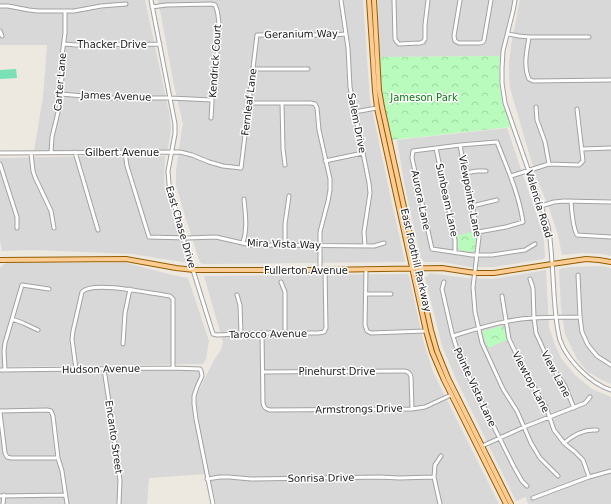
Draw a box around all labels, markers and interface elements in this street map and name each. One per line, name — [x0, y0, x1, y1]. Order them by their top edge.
street label: Kendrick Court — [207, 24, 223, 98]
street label: Geranium Way — [264, 28, 338, 40]
street label: Thacker Drive — [76, 39, 147, 50]
street label: Carter Lane — [52, 52, 68, 112]
street label: Fernleaf Lane — [239, 68, 259, 136]
street label: James Avenue — [80, 89, 151, 103]
street label: Salem Drive — [346, 92, 368, 154]
park label: Jameson Park — [389, 92, 458, 103]
street label: Gilbert Avenue — [85, 147, 159, 158]
street label: Viewpointe Lane — [457, 154, 483, 238]
street label: Sunbeam Lane — [434, 162, 460, 238]
street label: Aurora Lane — [409, 169, 433, 231]
street label: Valencia Road — [523, 169, 555, 239]
street label: East Chase Drive — [164, 184, 198, 270]
street label: East Foothill Parkway — [399, 207, 433, 313]
street label: Mira Vista Way — [247, 237, 321, 251]
street label: Fullerton Avenue — [264, 265, 348, 276]
street label: Tarocco Avenue — [228, 328, 307, 340]
street label: Pointe Vista Lane — [452, 346, 498, 428]
street label: View Lane — [539, 349, 573, 399]
street label: Viewtop Lane — [510, 350, 552, 414]
street label: Hudson Avenue — [62, 363, 140, 375]
street label: Pinehurst Drive — [299, 366, 375, 377]
street label: Encanto Street — [103, 399, 125, 475]
street label: Armstrongs Drive — [315, 403, 403, 415]
street label: Sonrisa Drive — [287, 472, 355, 484]

